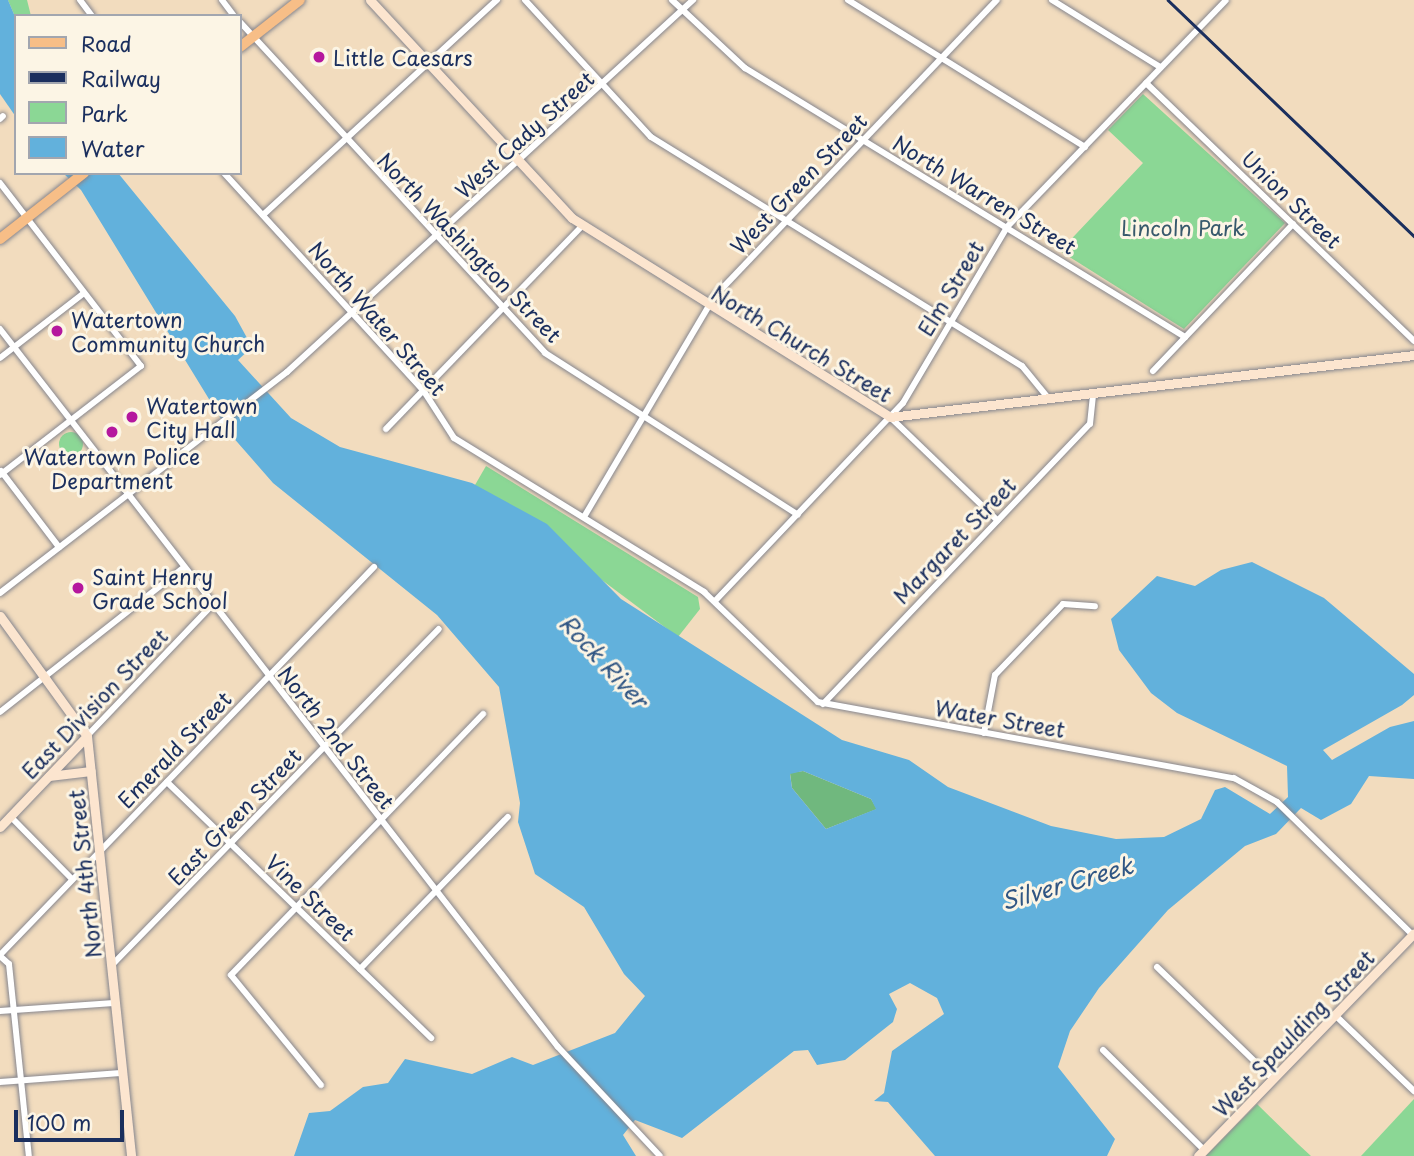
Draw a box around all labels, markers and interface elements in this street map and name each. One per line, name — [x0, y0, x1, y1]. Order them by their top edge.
legend — [14, 14, 242, 175]
text: Road — [81, 27, 132, 59]
place label: Little Caesars — [333, 44, 473, 70]
marker: Little Caesars — [311, 49, 327, 65]
text: Railway — [81, 62, 161, 94]
street label: West Cady Street — [449, 65, 599, 203]
text: Park — [81, 97, 128, 129]
street label: West Green Street — [723, 106, 873, 260]
street label: North Warren Street — [888, 129, 1082, 259]
text: Water — [81, 132, 144, 164]
street label: Union Street — [1237, 145, 1347, 253]
street label: North Washington Street — [373, 147, 567, 347]
park label: Lincoln Park — [1121, 214, 1245, 240]
street label: North Water Street — [303, 235, 453, 401]
street label: Elm Street — [912, 236, 988, 340]
street label: North Church Street — [707, 279, 897, 407]
place label: Watertown Community Church — [71, 306, 267, 356]
marker: Watertown Community Church — [49, 323, 65, 339]
place label: Watertown City Hall — [146, 392, 258, 442]
marker: Watertown City Hall — [124, 409, 140, 425]
marker: Watertown Police Department — [104, 424, 120, 440]
place label: Watertown Police Department — [24, 443, 200, 493]
street label: Margaret Street — [887, 471, 1021, 609]
place label: Saint Henry Grade School — [92, 563, 228, 613]
marker: Saint Henry Grade School — [70, 580, 86, 596]
water label: Rock River — [554, 609, 654, 713]
street label: East Division Street — [16, 623, 172, 783]
street label: North 2nd Street — [273, 660, 401, 814]
street label: Emerald Street — [112, 685, 236, 813]
street label: Water Street — [932, 694, 1068, 742]
street label: East Green Street — [161, 741, 307, 891]
street label: North 4th Street — [63, 788, 105, 960]
street label: Vine Street — [261, 848, 361, 946]
water label: Silver Creek — [998, 851, 1136, 915]
street label: West Spaulding Street — [1206, 944, 1380, 1122]
scale bar — [18, 1096, 128, 1140]
text: 100 m — [27, 1106, 91, 1138]

